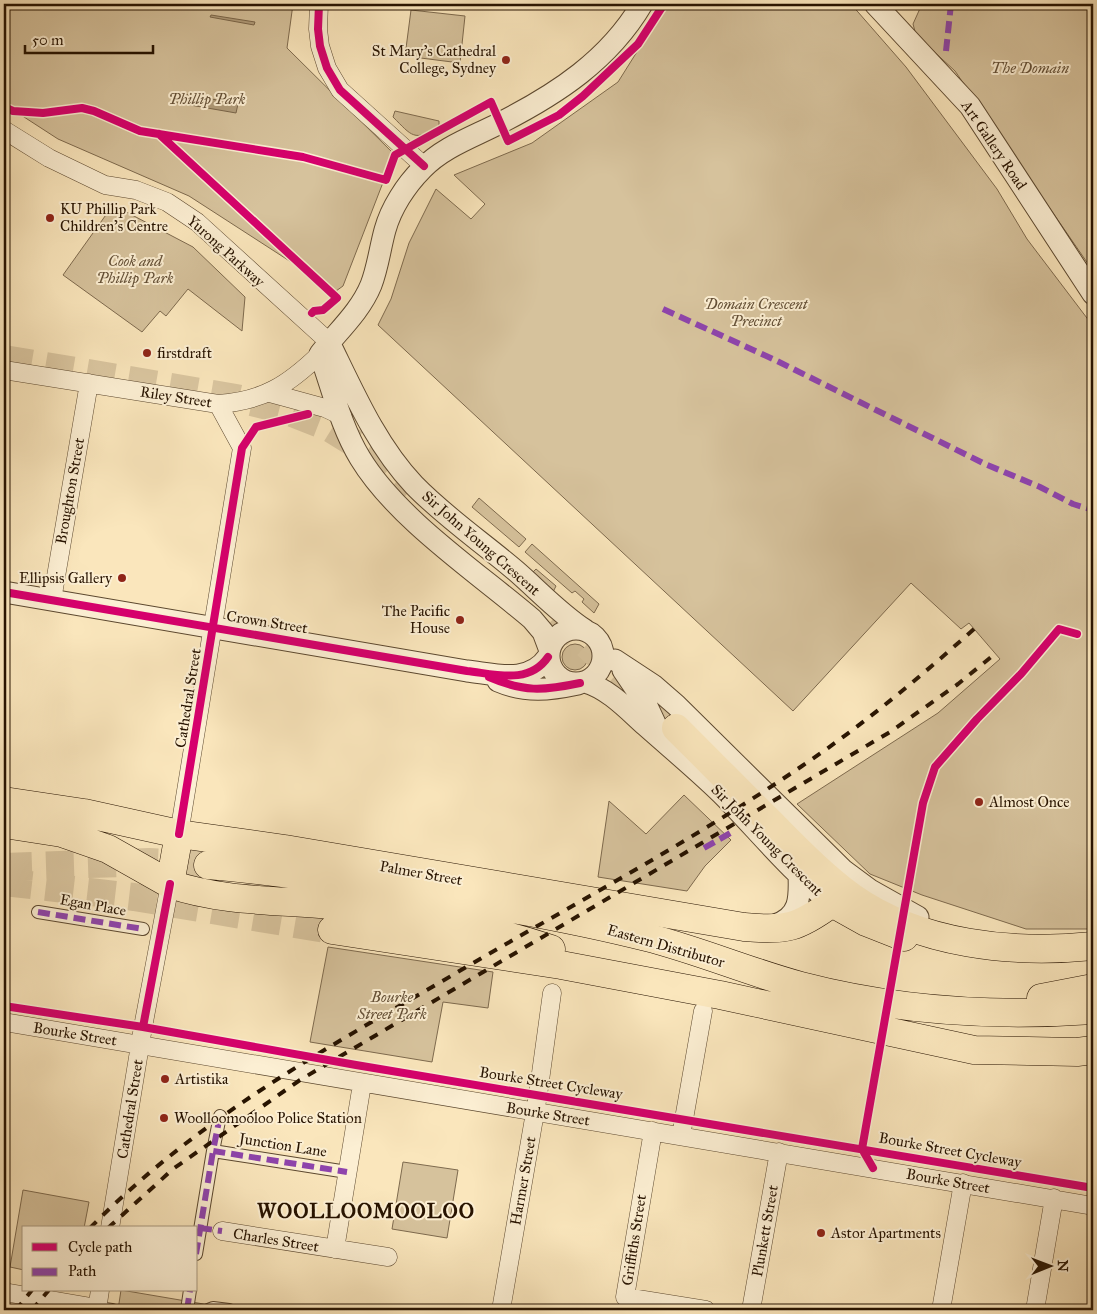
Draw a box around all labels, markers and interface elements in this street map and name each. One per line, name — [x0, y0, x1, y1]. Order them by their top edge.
scale bar — [25, 22, 152, 54]
text: 50 m — [32, 31, 64, 49]
place label: St Mary's Cathedral College, Sydney — [372, 42, 497, 77]
marker: St Mary's Cathedral College, Sydney — [500, 54, 512, 66]
park label: The Domain — [991, 59, 1069, 77]
park label: Phillip Park — [169, 90, 246, 109]
street label: Art Gallery Road — [957, 96, 1031, 193]
place label: KU Phillip Park Children’s Centre — [60, 200, 168, 235]
street label: Yurong Parkway — [184, 211, 269, 291]
marker: KU Phillip Park Children’s Centre — [44, 212, 56, 224]
park label: Cook and Phillip Park — [97, 252, 174, 288]
park label: Domain Crescent Precinct — [705, 295, 809, 330]
place label: firstdraft — [157, 344, 213, 362]
marker: firstdraft — [141, 347, 153, 359]
street label: Riley Street — [139, 382, 214, 412]
street label: Broughton Street — [52, 436, 88, 546]
street label: Sir John Young Crescent — [418, 487, 544, 600]
place label: Ellipsis Gallery — [19, 569, 113, 587]
marker: Ellipsis Gallery — [116, 572, 128, 584]
place label: The Pacific House — [382, 602, 450, 637]
street label: Crown Street — [225, 607, 309, 637]
marker: The Pacific House — [454, 614, 466, 626]
street label: Cathedral Street — [171, 646, 205, 749]
street label: Sir John Young Crescent — [707, 780, 827, 901]
place label: Almost Once — [988, 793, 1070, 811]
marker: Almost Once — [973, 796, 985, 808]
street label: Palmer Street — [378, 857, 464, 889]
street label: Egan Place — [58, 890, 128, 920]
street label: Eastern Distributor — [605, 921, 727, 971]
park label: Bourke Street Park — [356, 988, 427, 1023]
street label: Bourke Street — [32, 1018, 119, 1050]
street label: Cathedral Street — [113, 1057, 147, 1160]
street label: Bourke Street Cycleway — [478, 1063, 625, 1103]
place label: Artistika — [174, 1070, 229, 1088]
marker: Artistika — [159, 1073, 171, 1085]
street label: Bourke Street — [505, 1098, 592, 1130]
place label: Woolloomooloo Police Station — [174, 1109, 362, 1127]
marker: Woolloomooloo Police Station — [158, 1112, 170, 1124]
street label: Junction Lane — [236, 1129, 328, 1162]
street label: Bourke Street Cycleway — [877, 1129, 1024, 1172]
street label: Harmer Street — [506, 1135, 540, 1227]
street label: Bourke Street — [905, 1165, 992, 1197]
street label: Plunkett Street — [748, 1183, 782, 1278]
street label: Griffiths Street — [618, 1192, 650, 1287]
district label: WOOLLOOMOOLOO — [257, 1199, 475, 1223]
street label: Charles Street — [232, 1224, 321, 1256]
place label: Astor Apartments — [830, 1224, 941, 1242]
legend — [22, 1226, 198, 1292]
marker: Astor Apartments — [815, 1227, 827, 1239]
text: Cycle path — [68, 1238, 133, 1256]
north arrow — [1024, 1242, 1074, 1292]
text: N — [1054, 1260, 1071, 1272]
text: Path — [68, 1262, 97, 1280]

